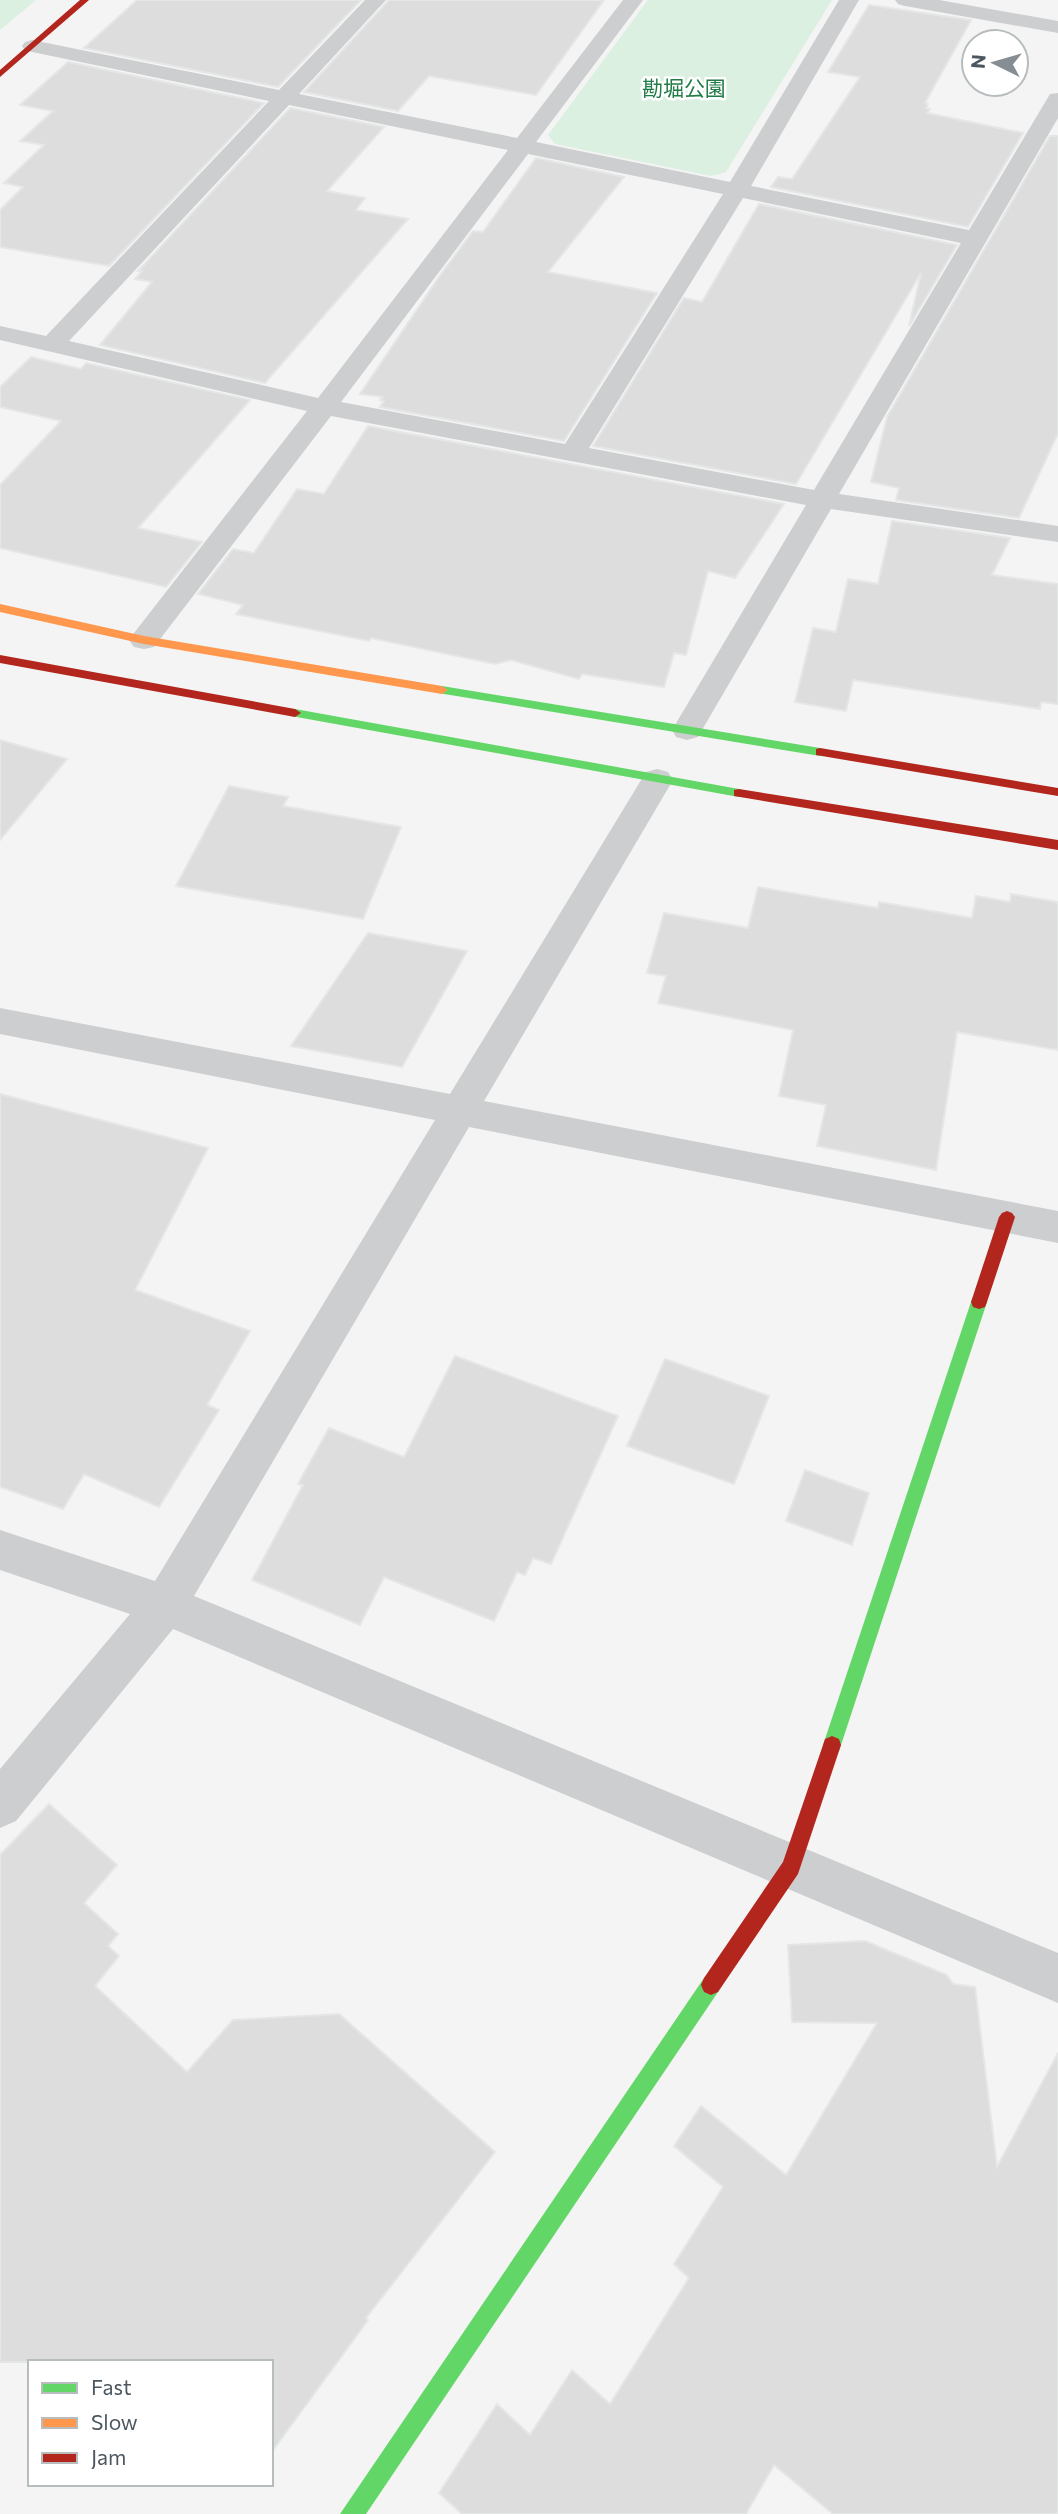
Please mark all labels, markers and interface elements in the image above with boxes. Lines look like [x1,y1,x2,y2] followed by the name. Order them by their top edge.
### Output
[960,28,1030,98] north arrow
[965,53,990,70] text: N
[642,75,726,100] park label: 勘堀公園
[28,2360,273,2486] legend
[91,2374,132,2399] text: Fast
[91,2409,138,2434] text: Slow
[91,2444,126,2469] text: Jam

